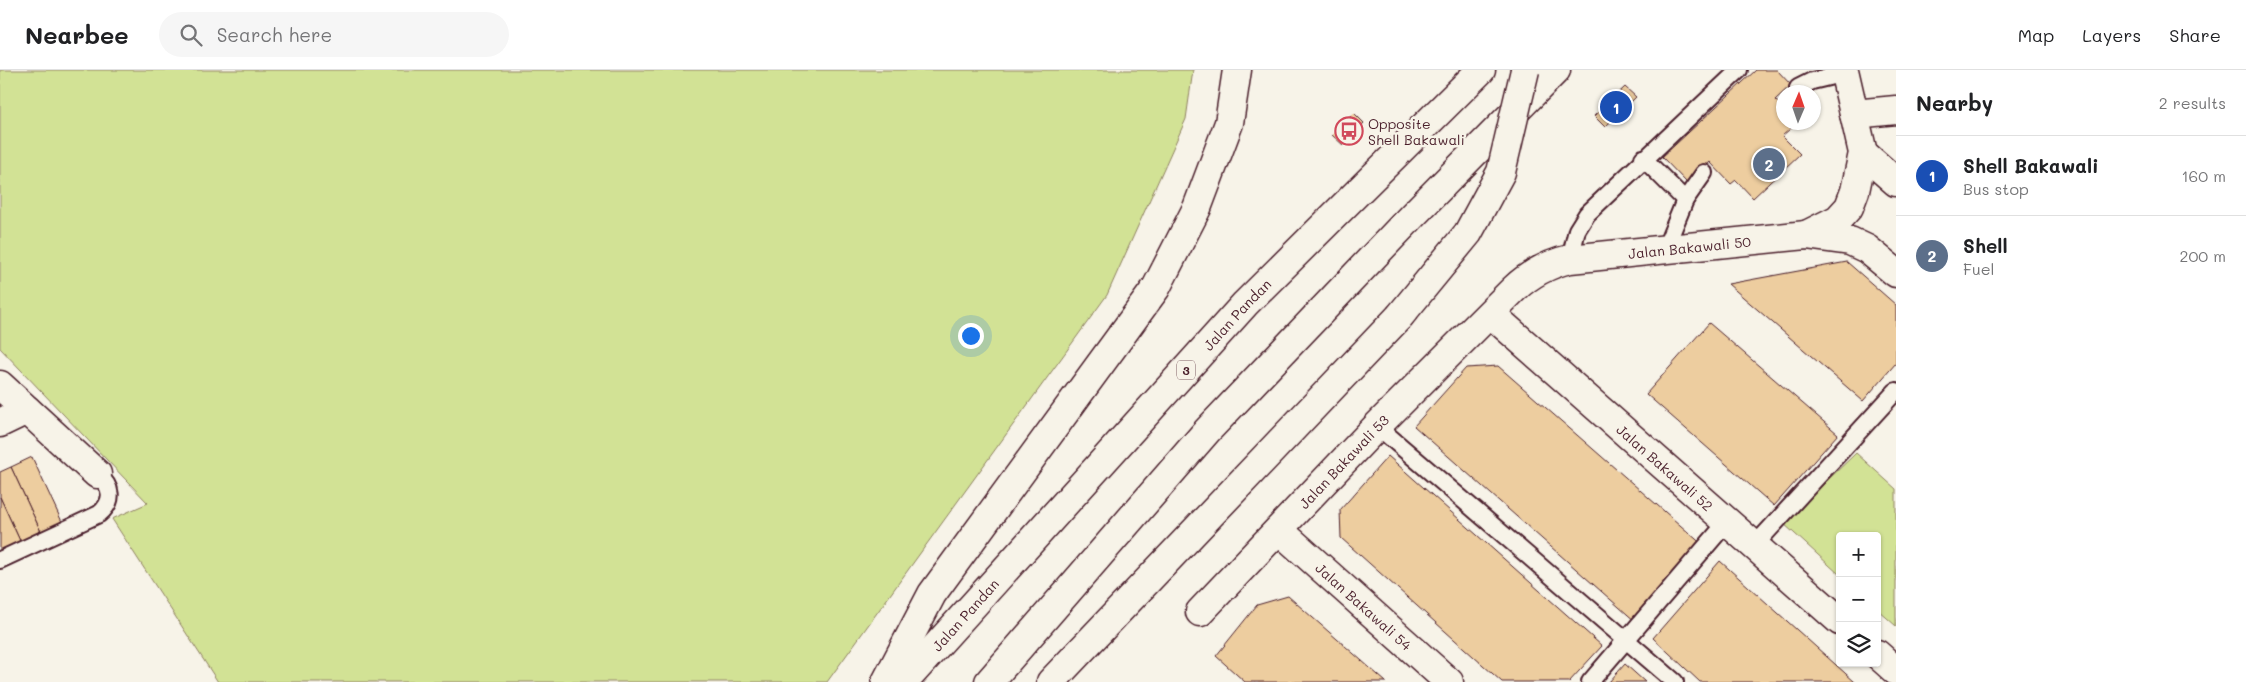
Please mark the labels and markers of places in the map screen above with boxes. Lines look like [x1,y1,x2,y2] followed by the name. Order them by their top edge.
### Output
[1600,88,1632,126] pin: 1
[1368,114,1465,149] place label: Opposite Shell Bakawali
[1334,116,1364,146] bus stop icon: Opposite Shell Bakawali
[1753,145,1785,183] pin: 2

